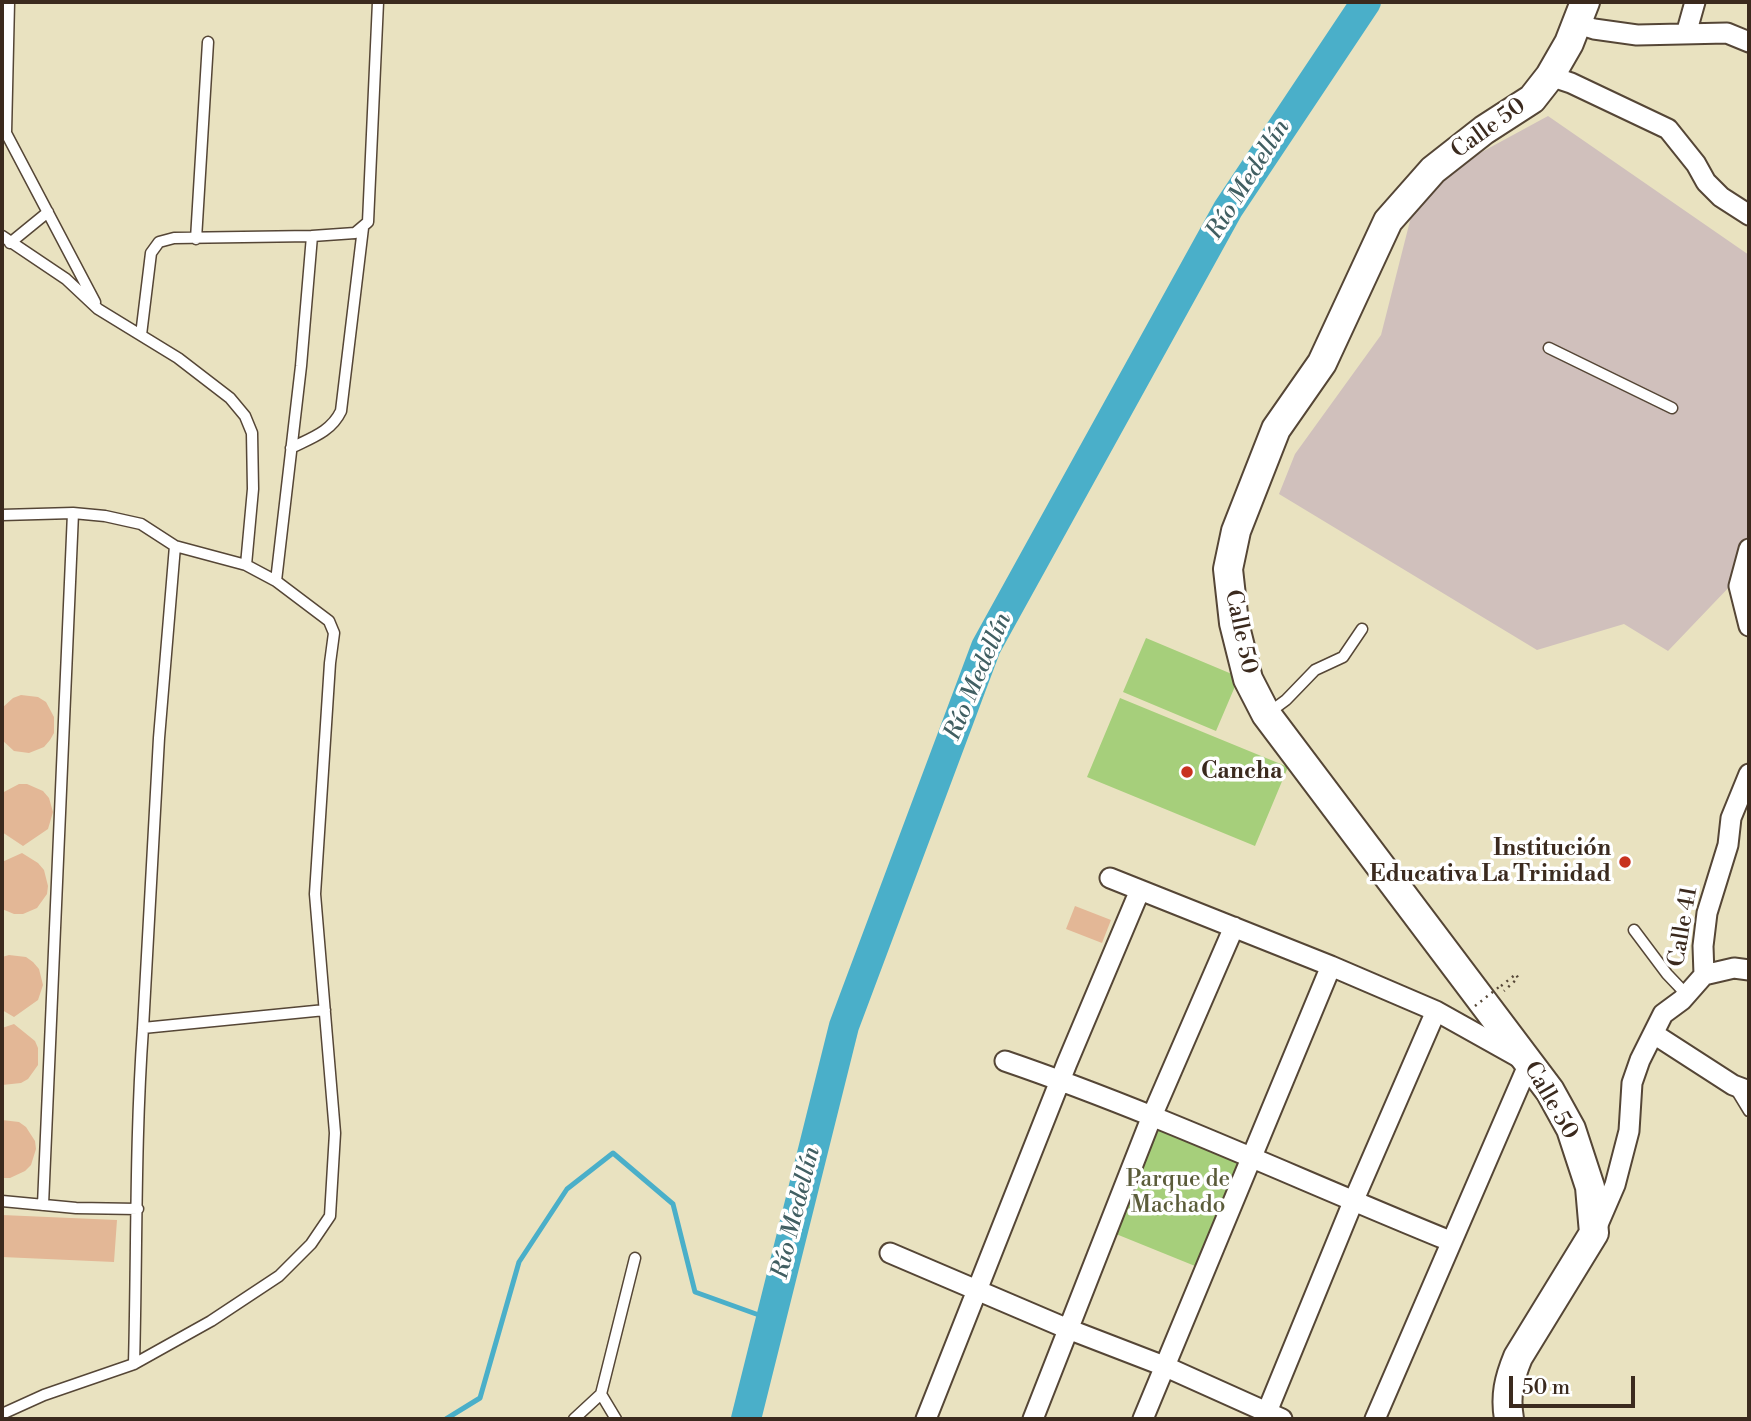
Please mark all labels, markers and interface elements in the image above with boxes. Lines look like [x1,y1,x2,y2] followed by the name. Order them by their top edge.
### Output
[1446,93,1532,165] street label: Calle 50
[1201,115,1297,245] water label: Río Medellín
[1218,587,1262,677] street label: Calle 50
[939,609,1019,745] water label: Río Medellín
[1201,758,1282,786] place label: Cancha
[1179,764,1195,780] marker: Cancha
[1369,835,1611,889] place label: Institución Educativa La Trinidad
[1617,854,1633,870] marker: Institución Educativa La Trinidad
[1663,885,1705,969] street label: Calle 41
[1517,1057,1583,1145] street label: Calle 50
[767,1144,827,1282] water label: Río Medellín
[1126,1166,1230,1220] park label: Parque de Machado
[1513,1362,1639,1406] scale bar
[1522,1375,1570,1401] text: 50 m

